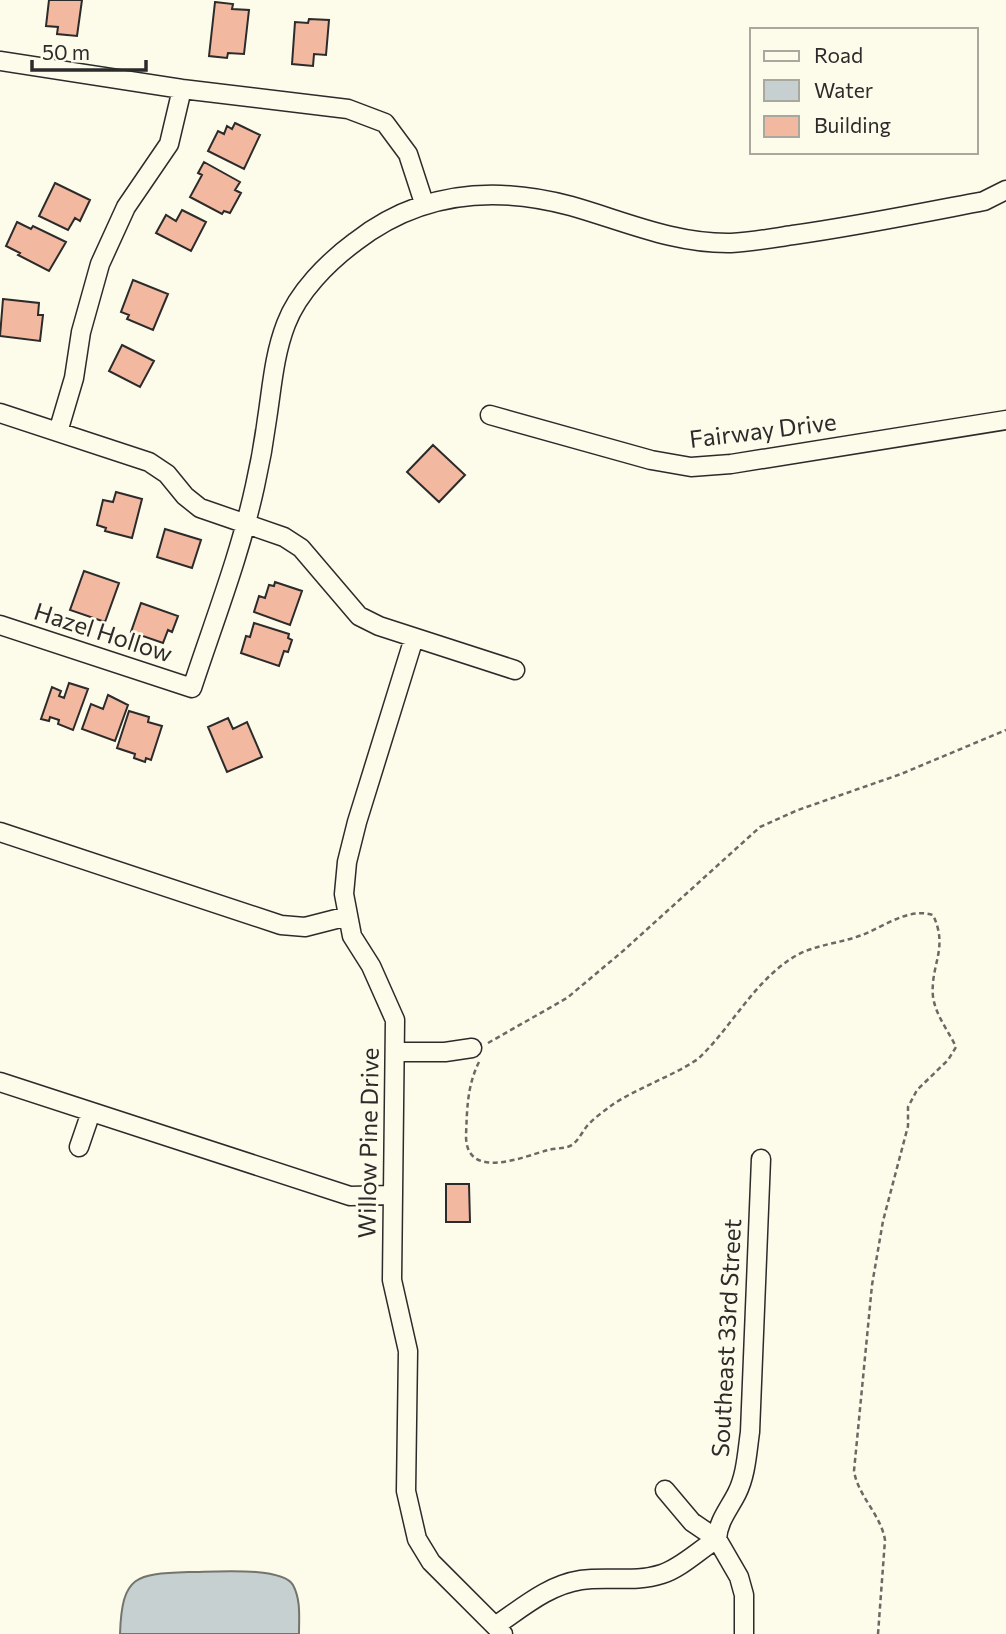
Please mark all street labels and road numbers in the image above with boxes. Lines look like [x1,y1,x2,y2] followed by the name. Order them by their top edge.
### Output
[688,406,838,453] street label: Fairway Drive
[31,596,176,668] street label: Hazel Hollow
[351,1047,384,1239] street label: Willow Pine Drive
[705,1218,746,1458] street label: Southeast 33rd Street

